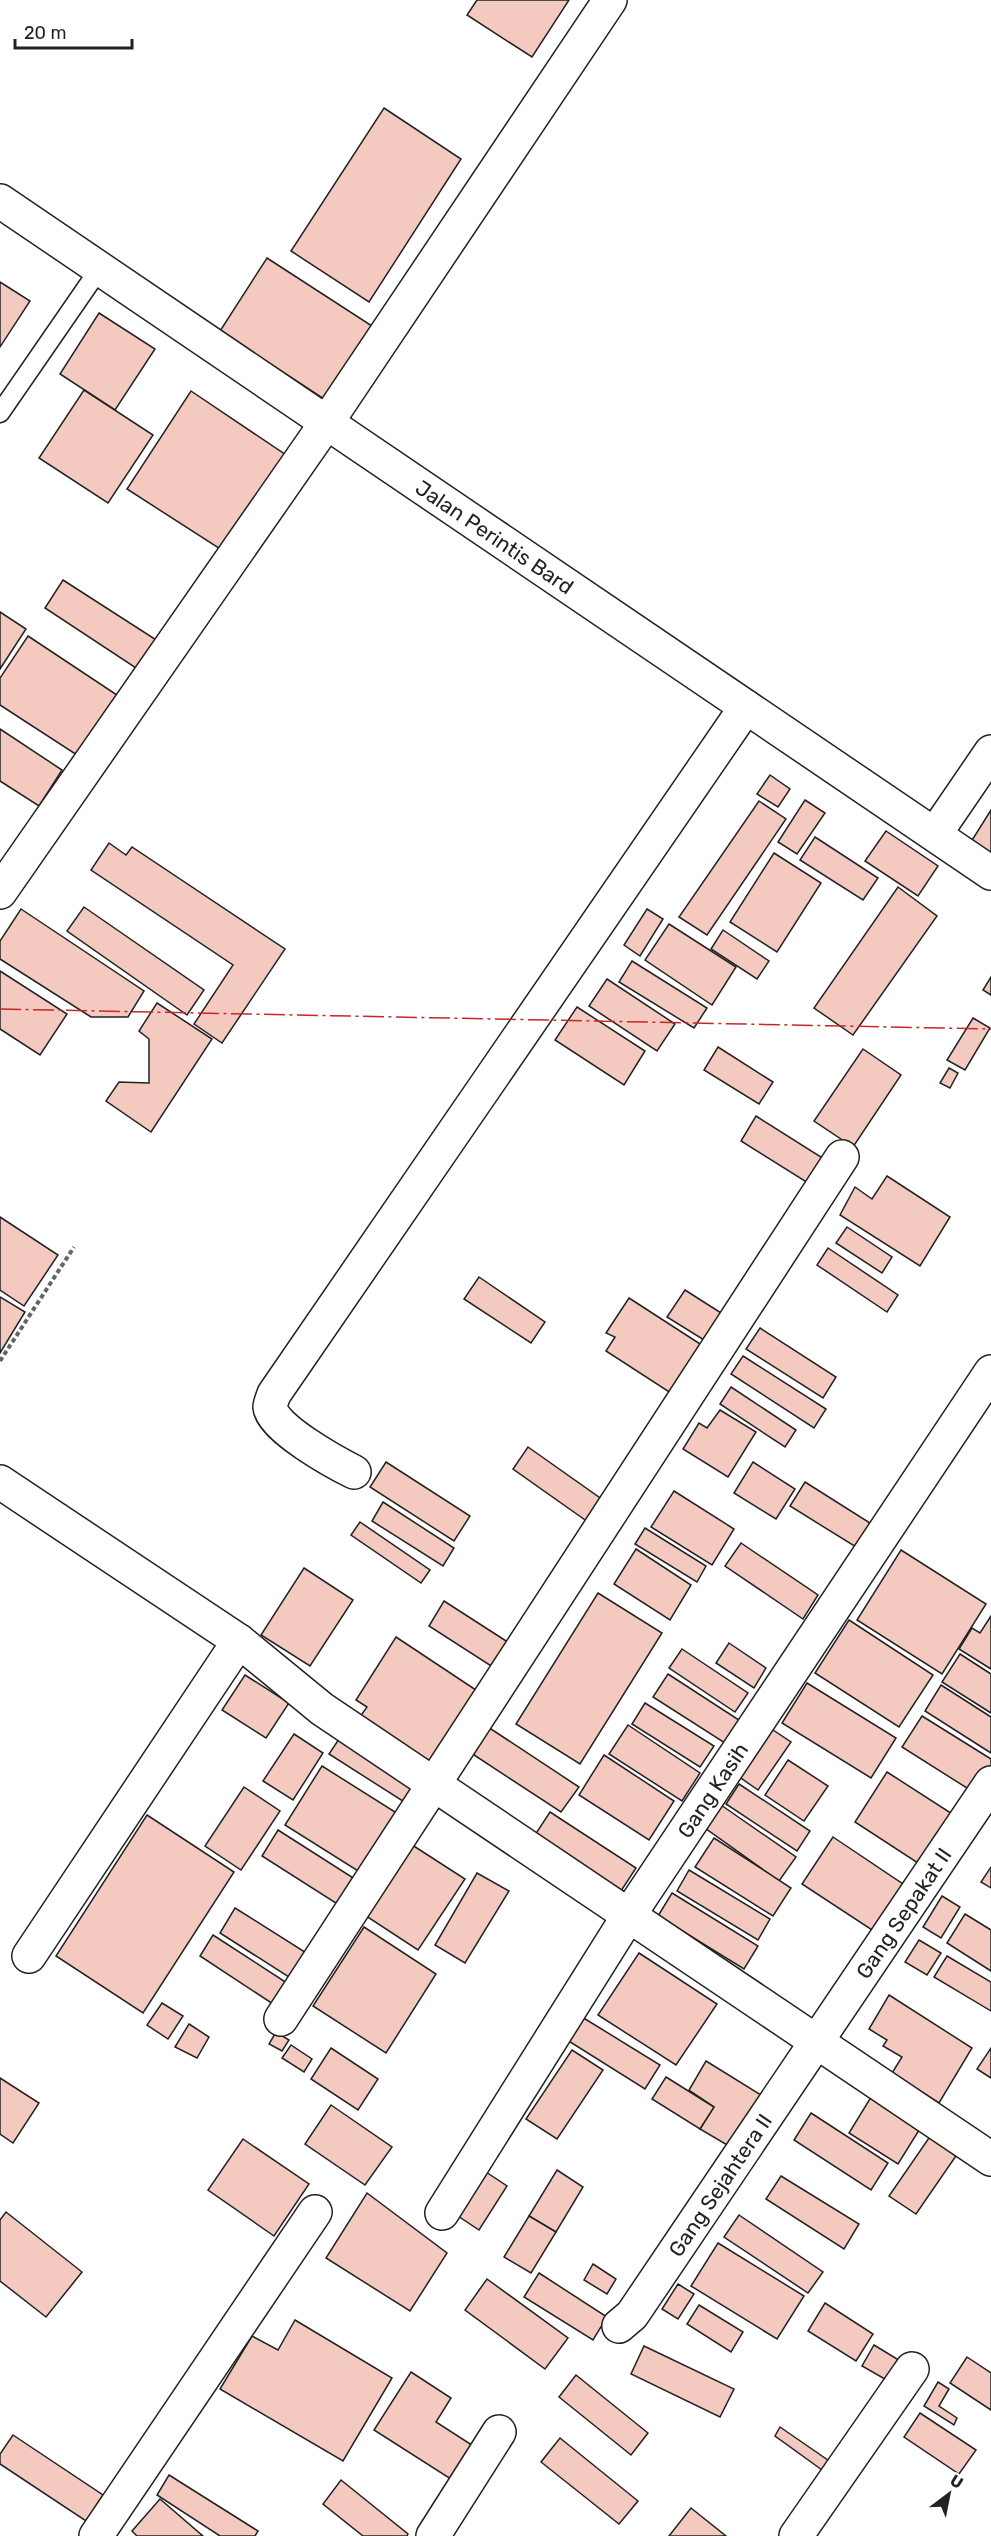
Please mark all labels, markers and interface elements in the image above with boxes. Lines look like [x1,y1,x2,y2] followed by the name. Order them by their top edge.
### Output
[15,12,132,50] scale bar
[24,22,66,44] text: 20 m
[411,474,579,599] street label: Jalan Perintis Bard
[672,1738,753,1842] street label: Gang Kasih
[850,1843,956,1983] street label: Gang Sepakat II
[663,2109,777,2261] street label: Gang Sejahtera II
[919,2464,979,2524] north arrow
[947,2471,967,2493] text: U

